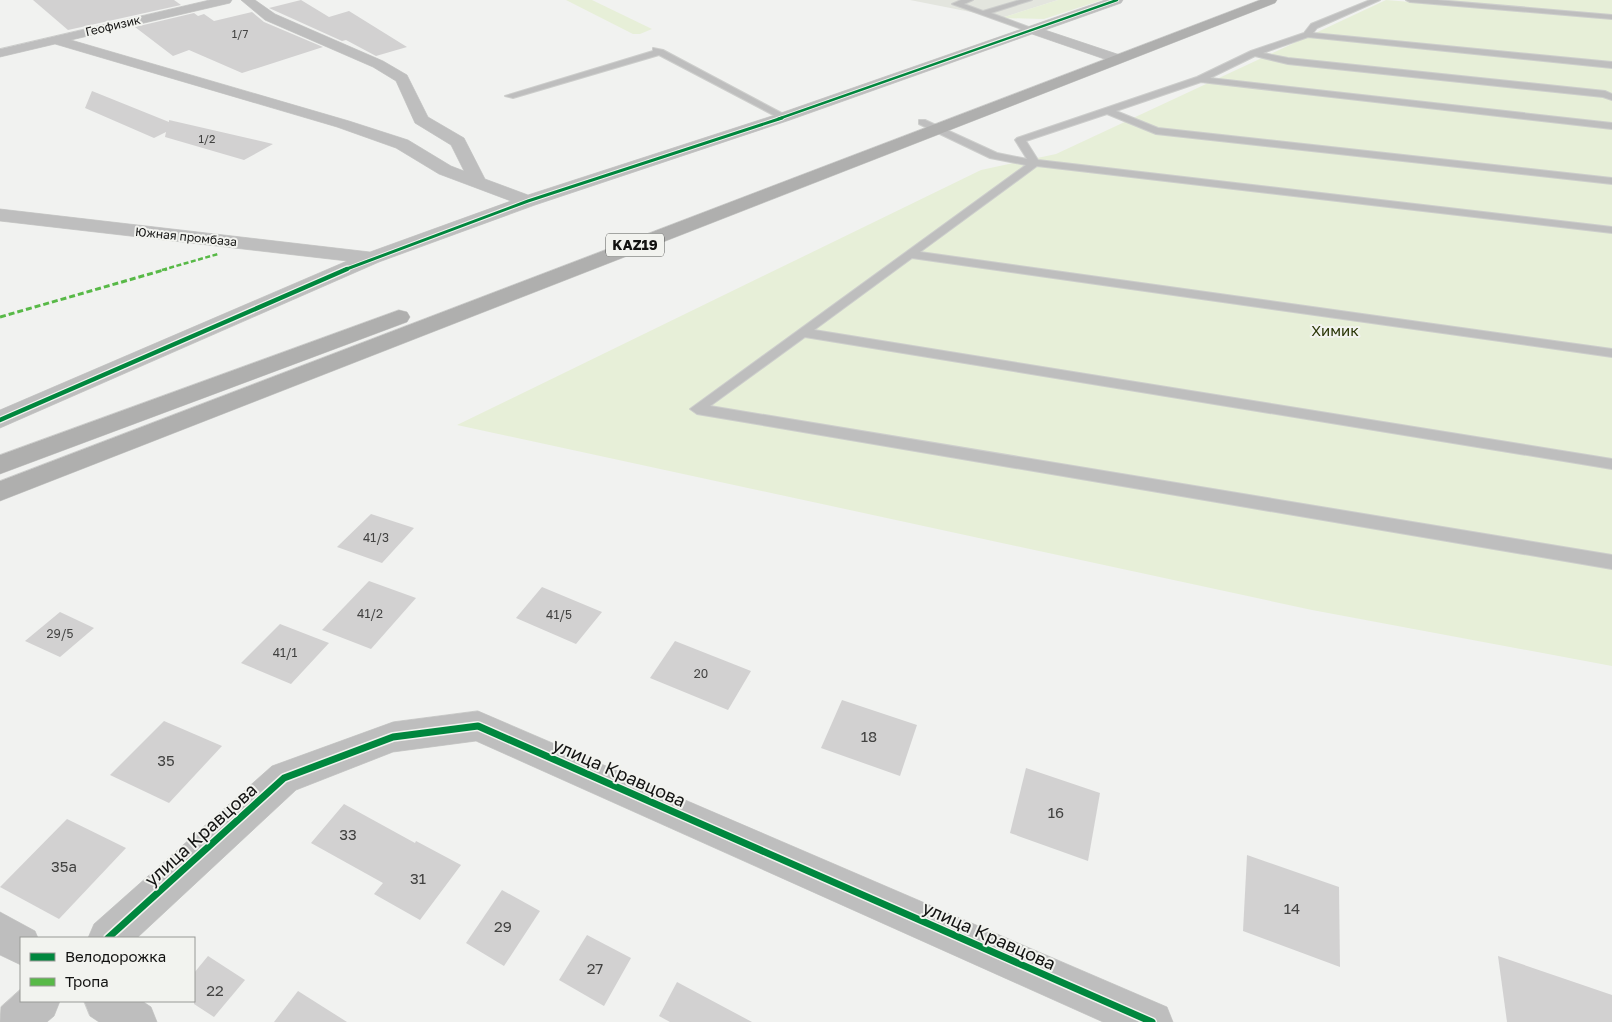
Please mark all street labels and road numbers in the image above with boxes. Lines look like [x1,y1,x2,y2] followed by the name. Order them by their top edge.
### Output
[84,12,142,39] street label: Геофизик
[134,224,238,249] street label: Южная промбаза
[606,234,664,256] road number: KAZ19
[549,733,689,811] street label: улица Кравцова
[140,778,261,890] street label: улица Кравцова
[919,896,1059,974] street label: улица Кравцова

